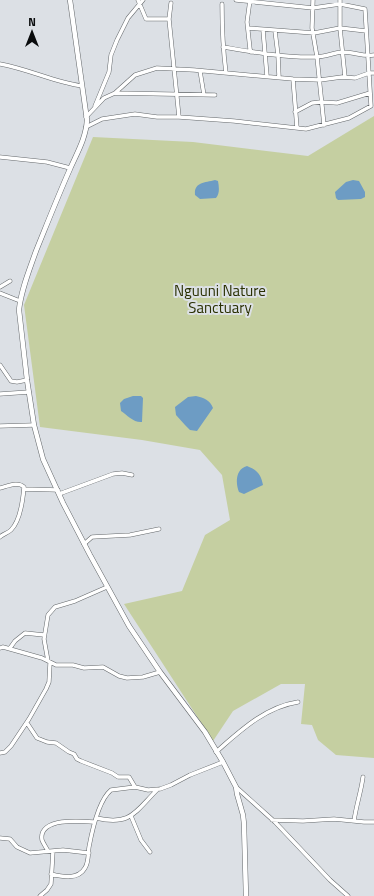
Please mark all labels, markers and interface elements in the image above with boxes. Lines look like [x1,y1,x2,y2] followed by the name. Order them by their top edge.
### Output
[12,12,52,52] north arrow
[28,14,36,30] text: N
[174,279,266,319] park label: Nguuni Nature Sanctuary

